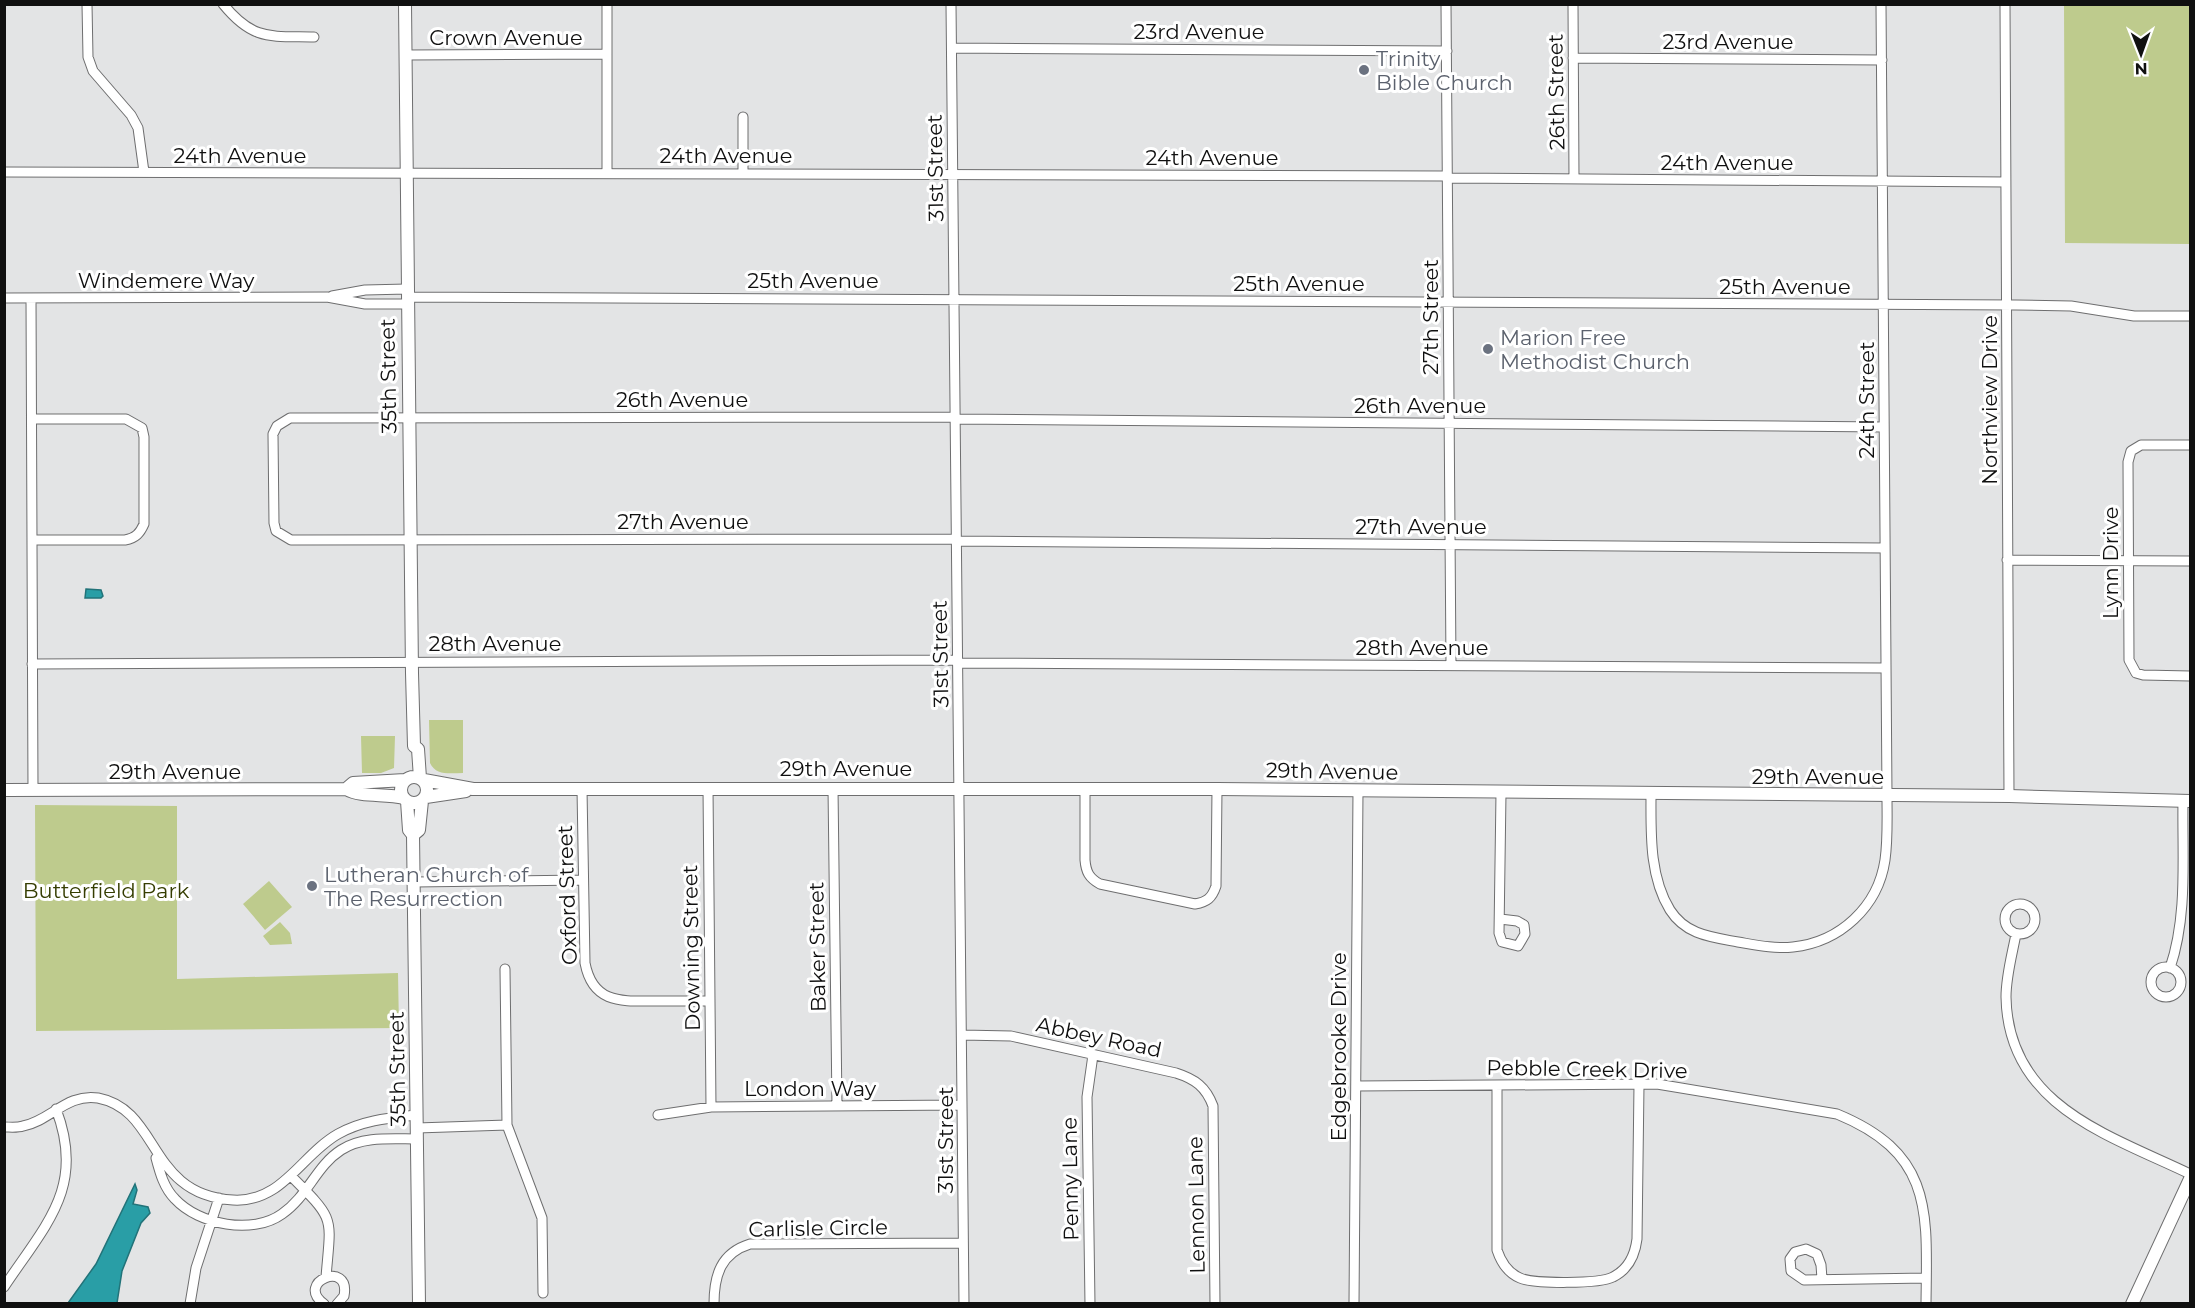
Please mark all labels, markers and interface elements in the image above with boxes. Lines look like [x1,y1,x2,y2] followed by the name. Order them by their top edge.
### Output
[1134,19,1264,44] street label: 23rd Avenue
[2111,24,2171,84] north arrow
[429,25,583,50] street label: Crown Avenue
[1663,29,1793,54] street label: 23rd Avenue
[1542,34,1570,150] street label: 26th Street
[1376,46,1513,95] place label: Trinity Bible Church
[2135,59,2148,78] text: N
[1357,63,1371,77] marker: Trinity Bible Church
[922,114,948,222] street label: 31st Street
[174,143,306,168] street label: 24th Avenue
[660,143,792,168] street label: 24th Avenue
[1146,145,1278,170] street label: 24th Avenue
[1661,150,1793,175] street label: 24th Avenue
[1418,259,1443,375] street label: 27th Street
[78,268,255,293] street label: Windemere Way
[747,268,879,293] street label: 25th Avenue
[1233,271,1365,296] street label: 25th Avenue
[1719,274,1851,299] street label: 25th Avenue
[1977,315,2002,485] street label: Northview Drive
[374,318,402,434] street label: 35th Street
[1500,325,1690,374] place label: Marion Free Methodist Church
[1854,341,1879,459] street label: 24th Street
[1481,342,1495,356] marker: Marion Free Methodist Church
[616,387,748,412] street label: 26th Avenue
[1354,393,1486,418] street label: 26th Avenue
[2098,507,2123,619] street label: Lynn Drive
[617,509,749,534] street label: 27th Avenue
[1355,514,1487,539] street label: 27th Avenue
[927,600,953,708] street label: 31st Street
[429,631,561,656] street label: 28th Avenue
[1356,635,1488,660] street label: 28th Avenue
[780,756,912,781] street label: 29th Avenue
[1266,757,1398,785] street label: 29th Avenue
[109,759,241,784] street label: 29th Avenue
[1752,764,1884,789] street label: 29th Avenue
[552,825,582,965] street label: Oxford Street
[324,862,529,911] place label: Lutheran Church of The Resurrection
[677,865,705,1031] street label: Downing Street
[23,878,190,903] park label: Butterfield Park
[305,879,319,893] marker: Lutheran Church of The Resurrection
[803,882,831,1012] street label: Baker Street
[1326,952,1351,1142] street label: Edgebrooke Drive
[383,1011,411,1127] street label: 35th Street
[1034,1011,1164,1063] street label: Abbey Road
[1486,1055,1688,1083] street label: Pebble Creek Drive
[744,1076,877,1101] street label: London Way
[933,1086,958,1194] street label: 31st Street
[1056,1117,1084,1241] street label: Penny Lane
[1182,1136,1210,1274] street label: Lennon Lane
[748,1214,888,1242] street label: Carlisle Circle

